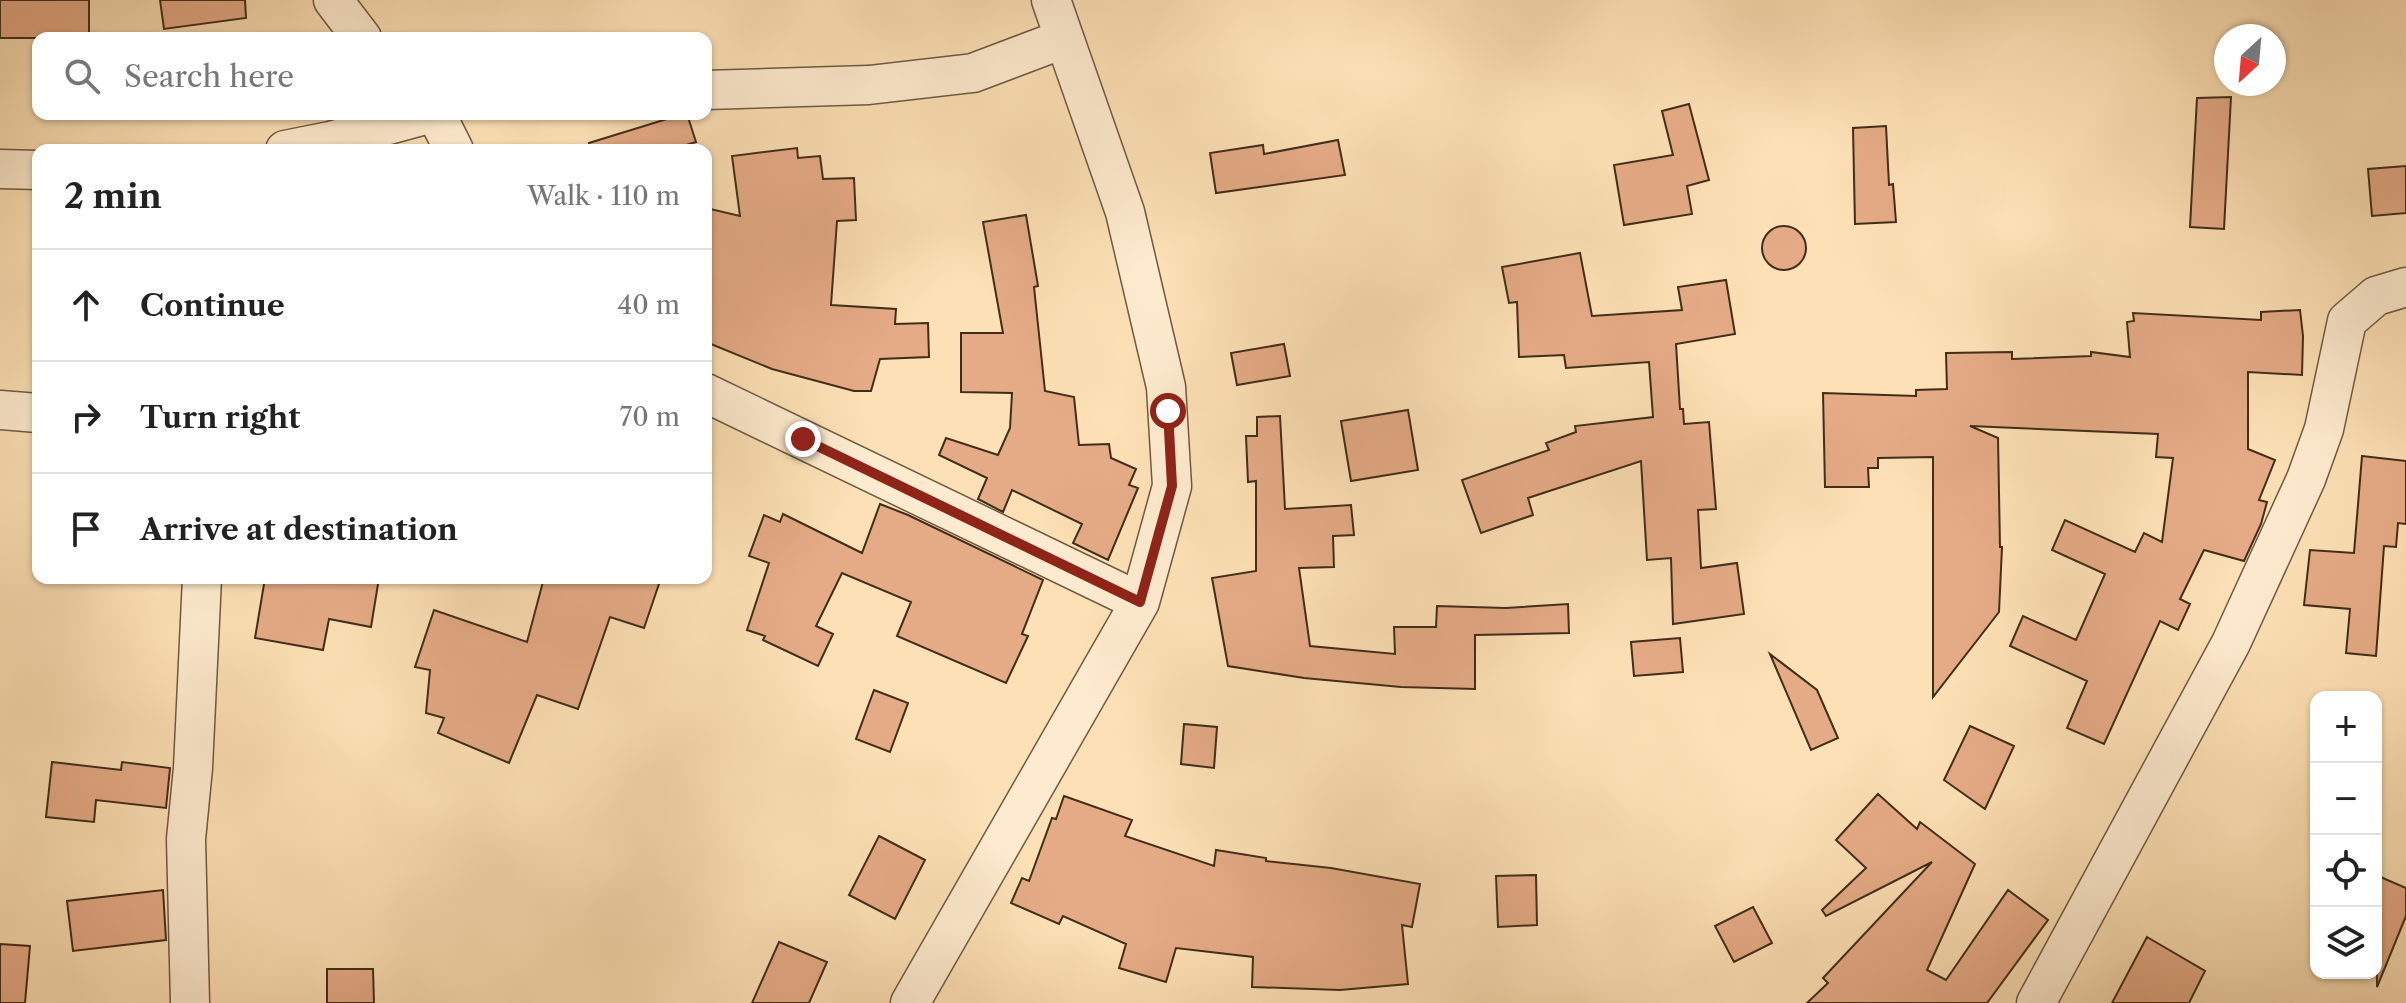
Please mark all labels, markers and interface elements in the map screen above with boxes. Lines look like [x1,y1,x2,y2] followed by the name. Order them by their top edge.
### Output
[2214,24,2286,96] north arrow
[32,32,712,120] search box
[60,54,104,98] icon: search
[124,58,294,95] text: Search here
[64,175,162,217] text: 2 min
[527,180,680,212] text: Walk · 110 m
[64,283,108,327] icon: ahead
[140,287,285,324] text: Continue
[617,289,680,321] text: 40 m
[1150,393,1186,429] route start
[64,395,108,439] icon: right
[140,399,300,436] text: Turn right
[620,401,680,433] text: 70 m
[785,421,821,457] route end
[64,507,108,551] icon: arrive
[140,511,458,548] text: Arrive at destination
[2310,691,2382,979] map controls
[2310,691,2382,763] button: +
[2310,763,2382,835] button: −
[2310,835,2382,907] button: locate
[2310,907,2382,979] button: layers

